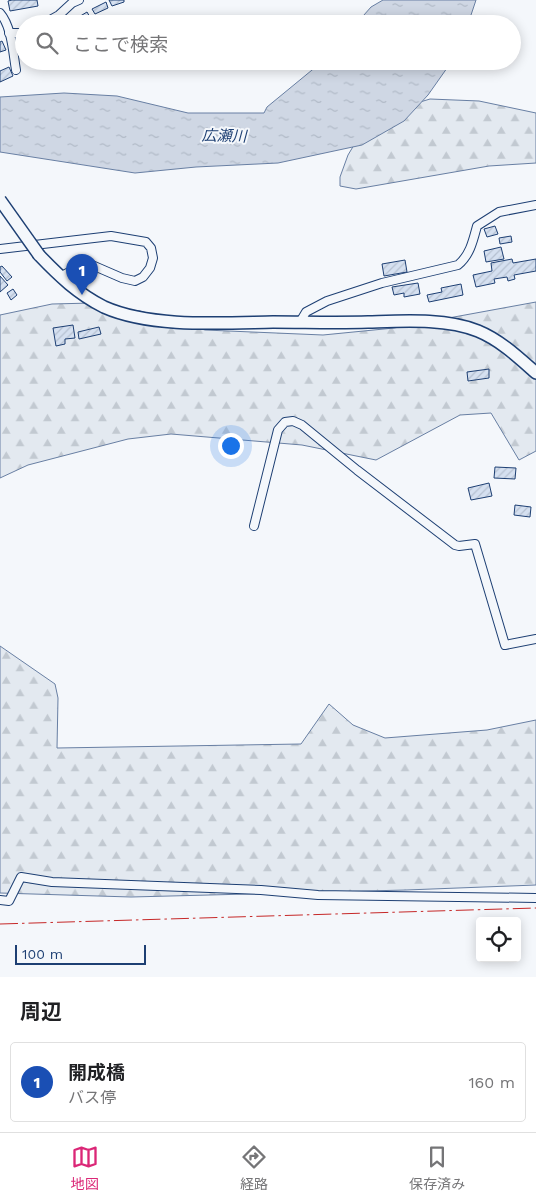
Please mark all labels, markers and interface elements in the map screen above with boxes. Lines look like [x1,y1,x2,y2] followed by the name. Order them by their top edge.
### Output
[15,15,521,70] search box
[33,29,61,57] icon: search
[73,33,168,56] text: ここで検索
[201,127,249,145] water label: 広瀬川
[66,254,98,295] pin: 1
[218,433,244,459] your location
[476,917,521,962] map controls
[476,917,521,962] button: locate
[15,942,146,965] scale bar
[22,946,63,962] text: 100 m
[20,999,62,1024] text: 周辺
[68,1061,125,1084] text: 開成橋
[34,1073,40,1092] text: 1
[468,1073,515,1092] text: 160 m
[68,1088,116,1107] text: バス停
[71,1143,99,1193] tab: 地図
[240,1143,268,1193] tab: 経路
[409,1143,465,1193] tab: 保存済み

